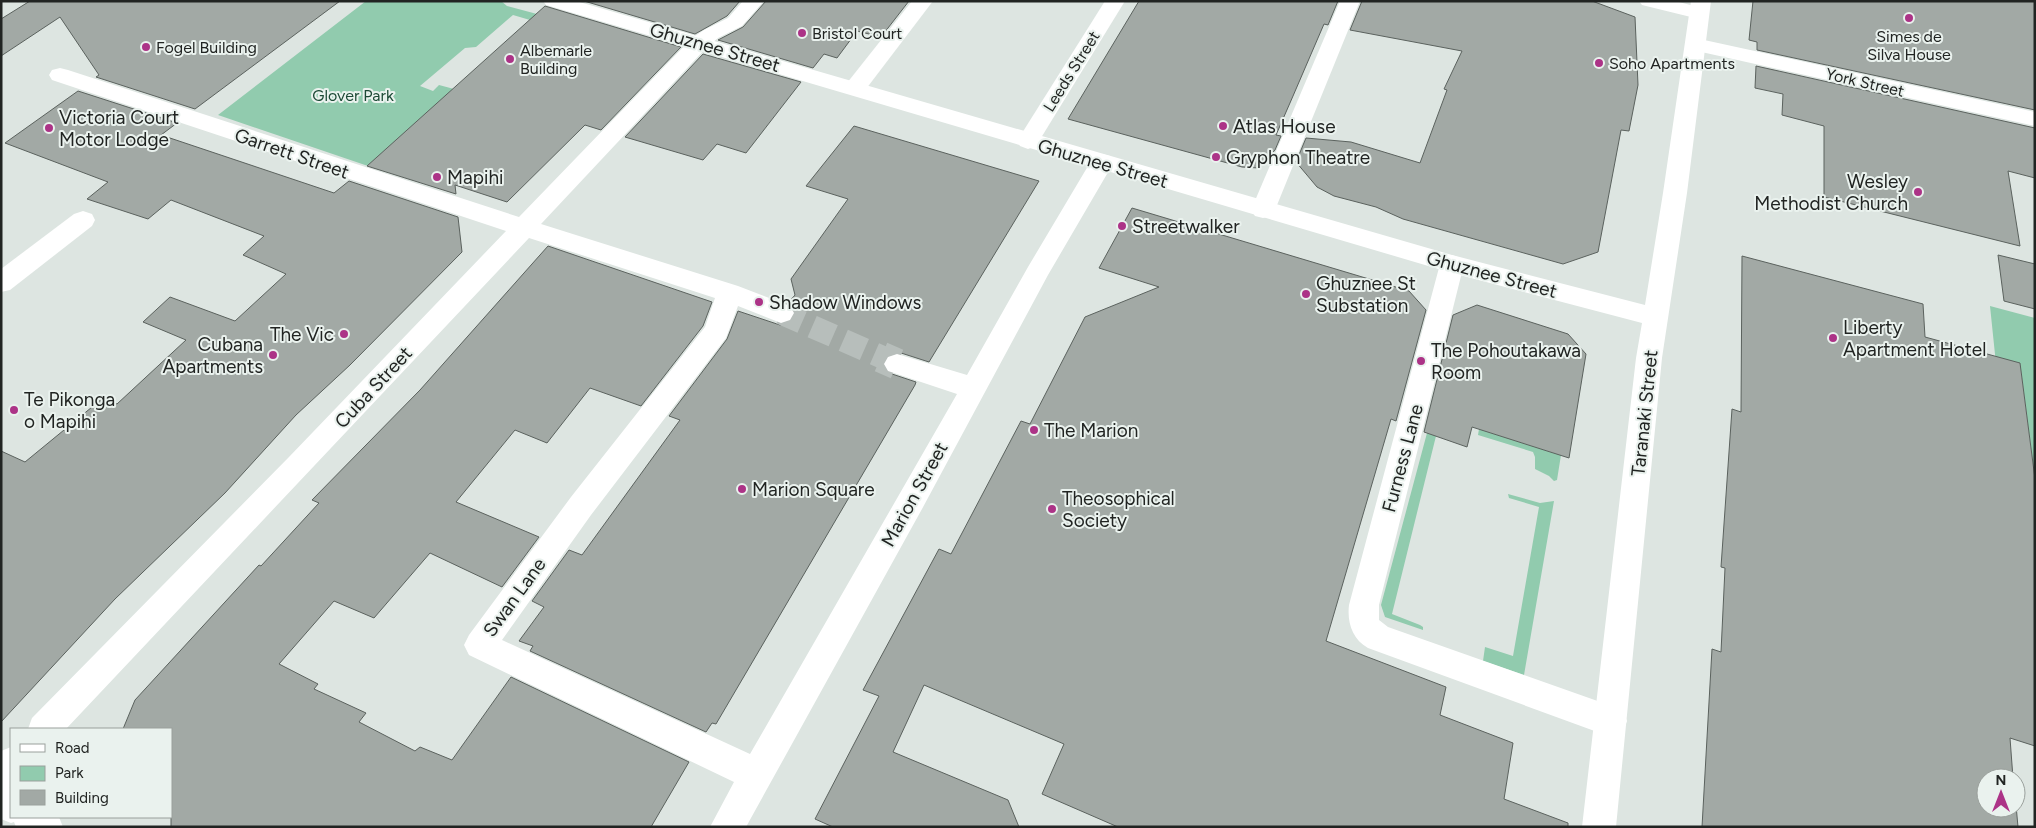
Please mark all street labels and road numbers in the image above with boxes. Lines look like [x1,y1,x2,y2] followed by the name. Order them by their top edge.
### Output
[647,18,783,77] street label: Ghuznee Street
[1039,27,1104,115] street label: Leeds Street
[1824,64,1906,101] street label: York Street
[232,123,352,184] street label: Garrett Street
[1035,134,1171,193] street label: Ghuznee Street
[1424,246,1560,303] street label: Ghuznee Street
[330,342,417,433] street label: Cuba Street
[1626,349,1663,477] street label: Taranaki Street
[1377,402,1428,515] street label: Furness Lane
[876,438,953,551] street label: Marion Street
[478,553,551,641] street label: Swan Lane

